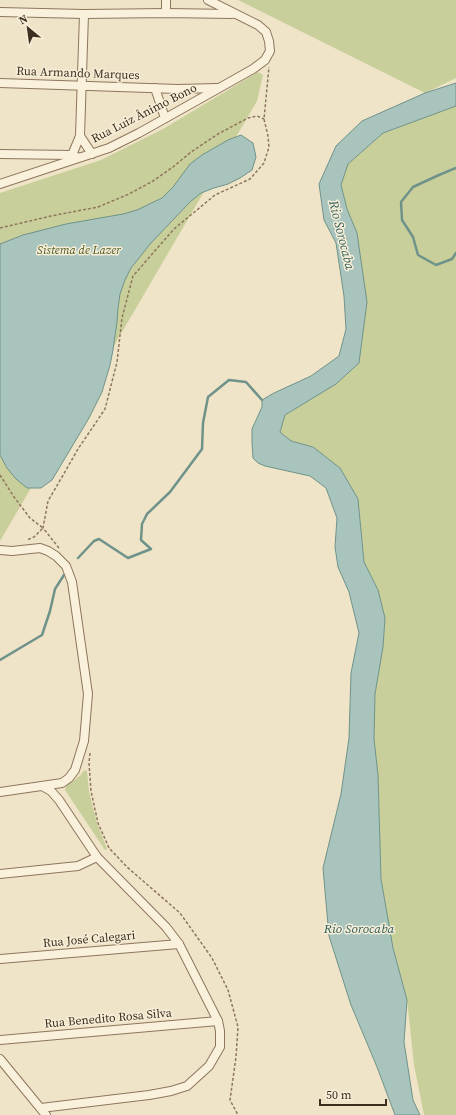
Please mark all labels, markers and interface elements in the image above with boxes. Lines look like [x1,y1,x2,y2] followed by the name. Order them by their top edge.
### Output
[8,8,48,48] north arrow
[16,11,31,28] text: N
[16,63,140,83] street label: Rua Armando Marques
[89,79,200,147] street label: Rua Luiz Ânimo Bono
[325,198,359,272] water label: Rio Sorocaba
[37,242,122,258] park label: Sistema de Lazer
[323,920,395,937] water label: Rio Sorocaba
[42,927,136,951] street label: Rua José Calegari
[44,1004,173,1032] street label: Rua Benedito Rosa Silva
[320,1081,386,1107] scale bar
[326,1087,352,1103] text: 50 m

